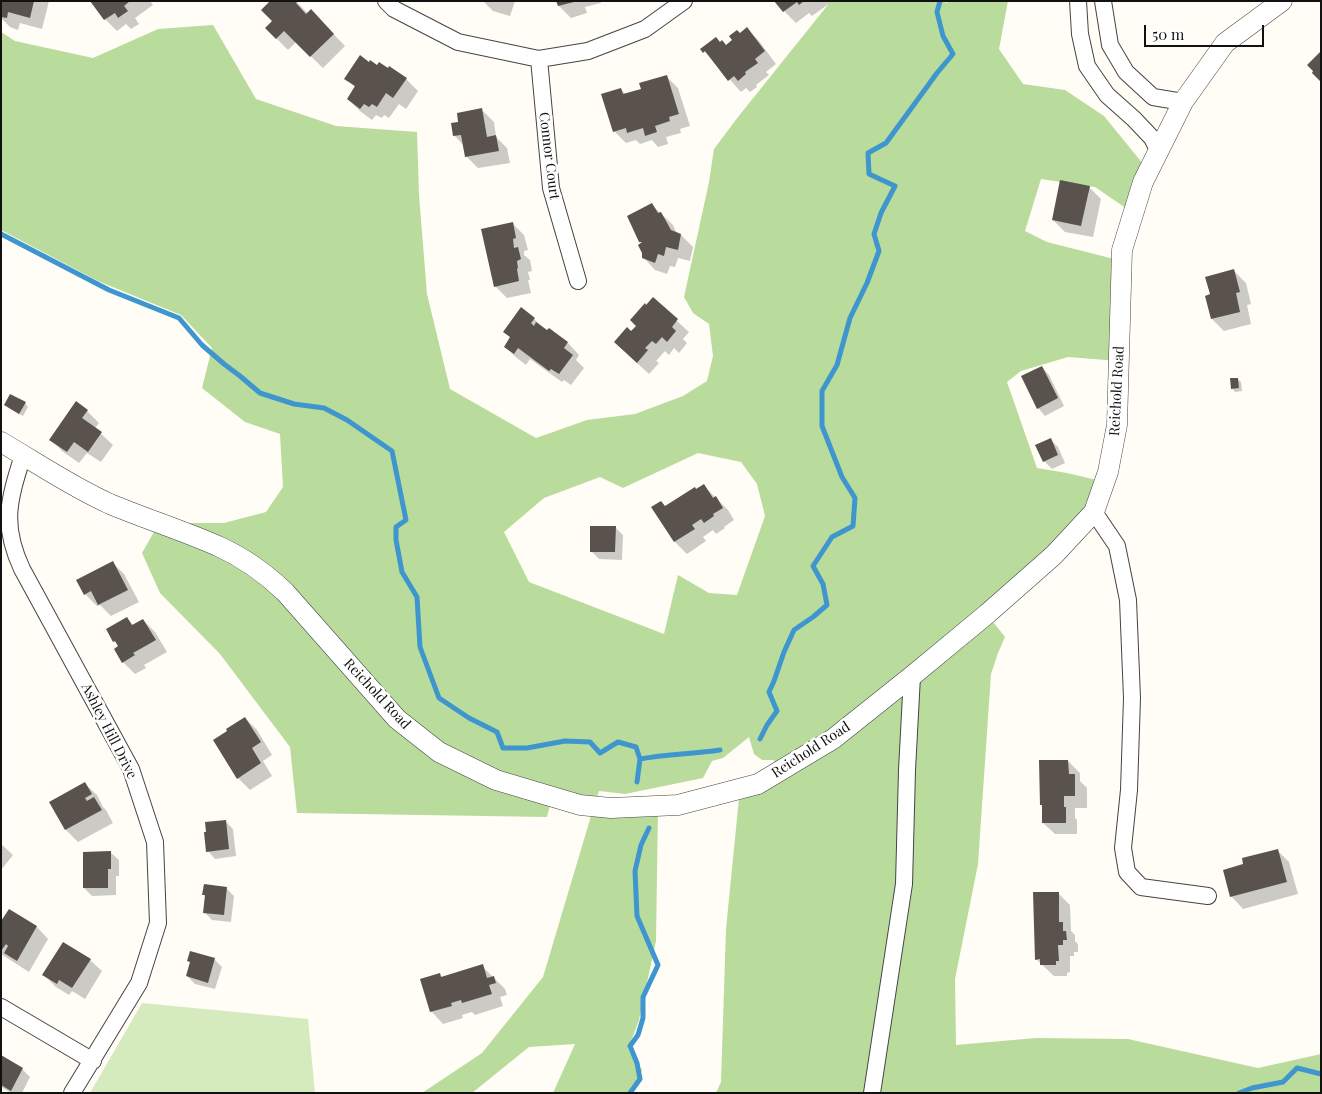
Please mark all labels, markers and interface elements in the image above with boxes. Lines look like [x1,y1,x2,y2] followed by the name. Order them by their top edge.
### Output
[1147,15,1267,47] scale bar
[1152,24,1184,44] text: 50 m
[535,111,563,201] street label: Connor Court
[1106,346,1128,436] street label: Reichold Road
[340,655,414,733] street label: Reichold Road
[78,680,140,782] street label: Ashley Hill Drive
[769,718,853,782] street label: Reichold Road

